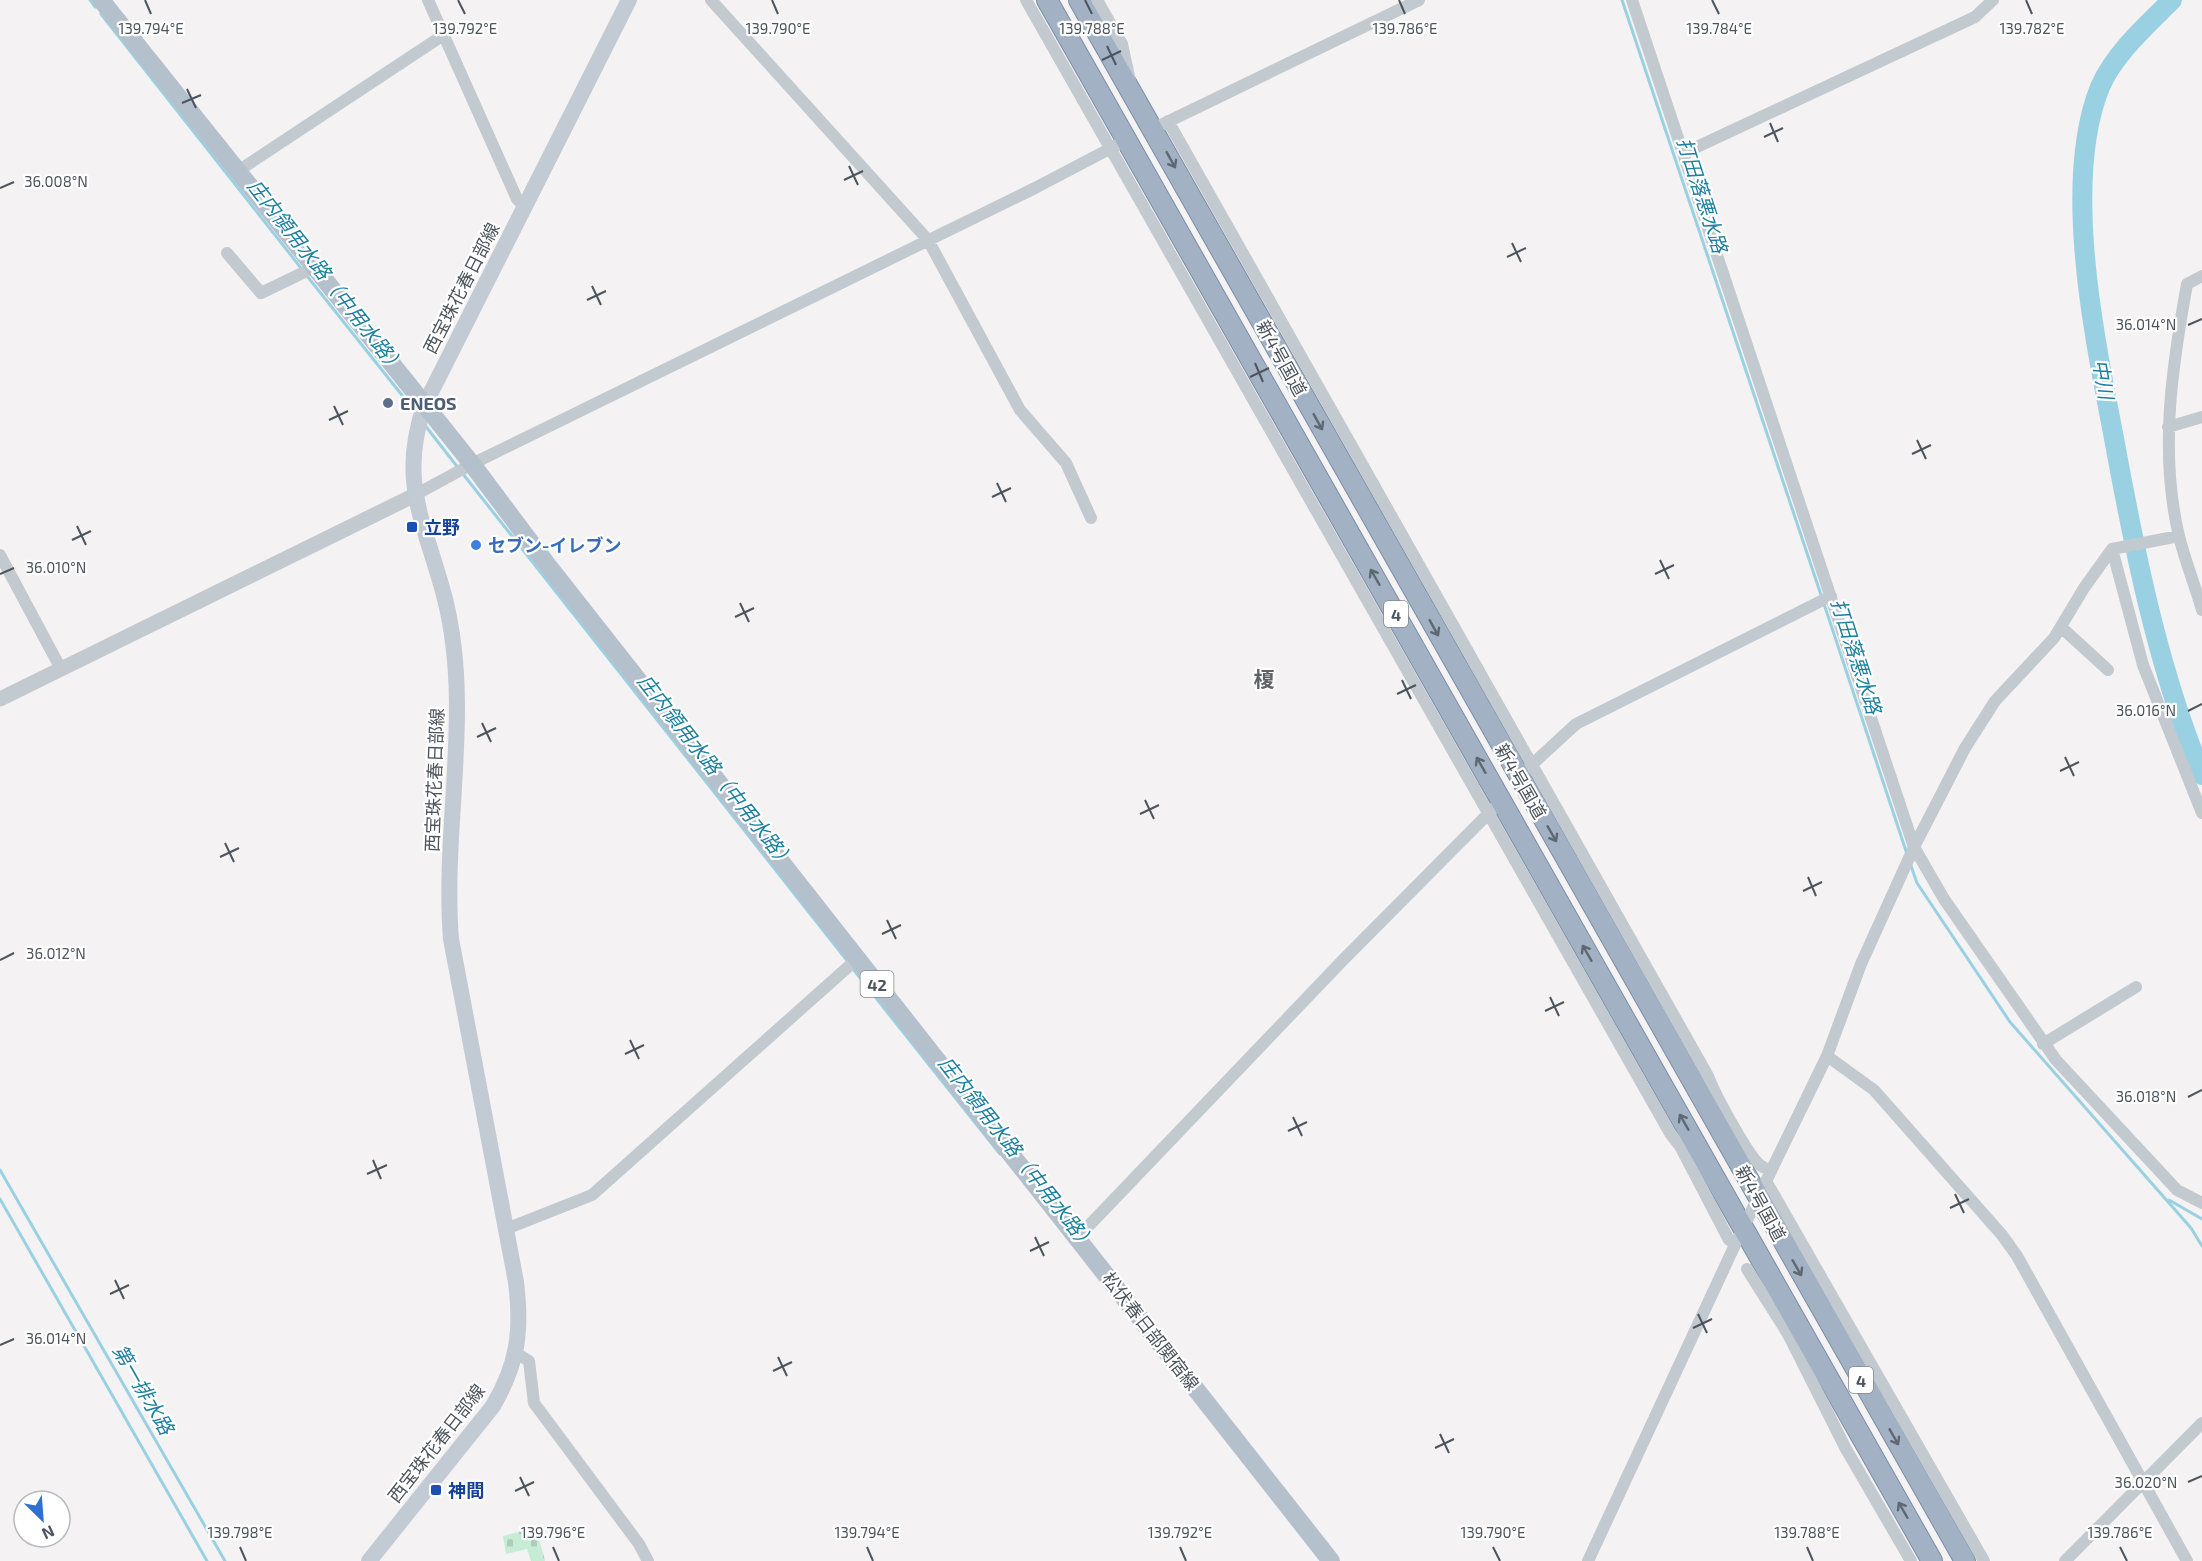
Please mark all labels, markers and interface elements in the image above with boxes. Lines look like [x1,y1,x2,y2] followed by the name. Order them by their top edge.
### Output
[118,19,184,37] text: 139.794°E
[433,19,497,37] text: 139.792°E
[746,19,810,37] text: 139.790°E
[1059,19,1125,37] text: 139.788°E
[1373,19,1438,37] text: 139.786°E
[1686,19,1752,37] text: 139.784°E
[2000,19,2064,37] text: 139.782°E
[1673,134,1734,258] water label: 打田落悪水路
[1165,151,1177,168] one-way arrow
[24,172,88,190] text: 36.008°N
[244,174,410,378] water label: 庄内領用水路（中用水路）
[419,219,503,357] street label: 西宝珠花春日部線
[2116,315,2176,333] text: 36.014°N
[1252,316,1312,400] street label: 新4号国道
[2089,357,2120,403] water label: 中川
[400,392,457,414] place label: ENEOS
[381,396,395,410] marker: ENEOS
[1313,412,1324,430] one-way arrow
[424,516,460,538] place label: 立野
[405,520,419,534] marker: 立野
[488,534,621,556] place label: セブン-イレブン
[469,538,483,552] marker: セブン-イレブン
[26,558,86,576] text: 36.010°N
[1368,569,1380,586] one-way arrow
[1827,595,1888,719] water label: 打田落悪水路
[1384,601,1408,627] road number: 4
[1428,619,1440,636] one-way arrow
[1254,666,1275,691] district label: 榎
[634,669,800,873] water label: 庄内領用水路（中用水路）
[2116,701,2176,719] text: 36.016°N
[420,708,448,852] street label: 西宝珠花春日部線
[1491,740,1551,822] street label: 新4号国道
[1475,756,1486,774] one-way arrow
[1546,825,1558,842] one-way arrow
[26,944,86,962] text: 36.012°N
[1581,945,1593,962] one-way arrow
[860,971,894,997] road number: 42
[935,1051,1101,1255] water label: 庄内領用水路（中用水路）
[2116,1087,2176,1105] text: 36.018°N
[1677,1114,1689,1131] one-way arrow
[1731,1161,1791,1245] street label: 新4号国道
[1792,1259,1804,1276] one-way arrow
[1098,1267,1204,1395] street label: 松伏春日部関宿線
[26,1329,86,1347] text: 36.014°N
[109,1340,180,1440] water label: 第一排水路
[1849,1367,1873,1393] road number: 4
[383,1379,489,1507] street label: 西宝珠花春日部線
[1888,1428,1900,1445] one-way arrow
[2115,1473,2177,1491] text: 36.020°N
[448,1479,484,1501] place label: 神間
[429,1483,443,1497] marker: 神間
[12,1489,72,1549] north arrow
[1897,1502,1909,1519] one-way arrow
[39,1522,58,1544] text: N
[208,1523,273,1541] text: 139.798°E
[521,1523,585,1541] text: 139.796°E
[834,1523,900,1541] text: 139.794°E
[1148,1523,1212,1541] text: 139.792°E
[1461,1523,1525,1541] text: 139.790°E
[1774,1523,1840,1541] text: 139.788°E
[2088,1523,2153,1541] text: 139.786°E

